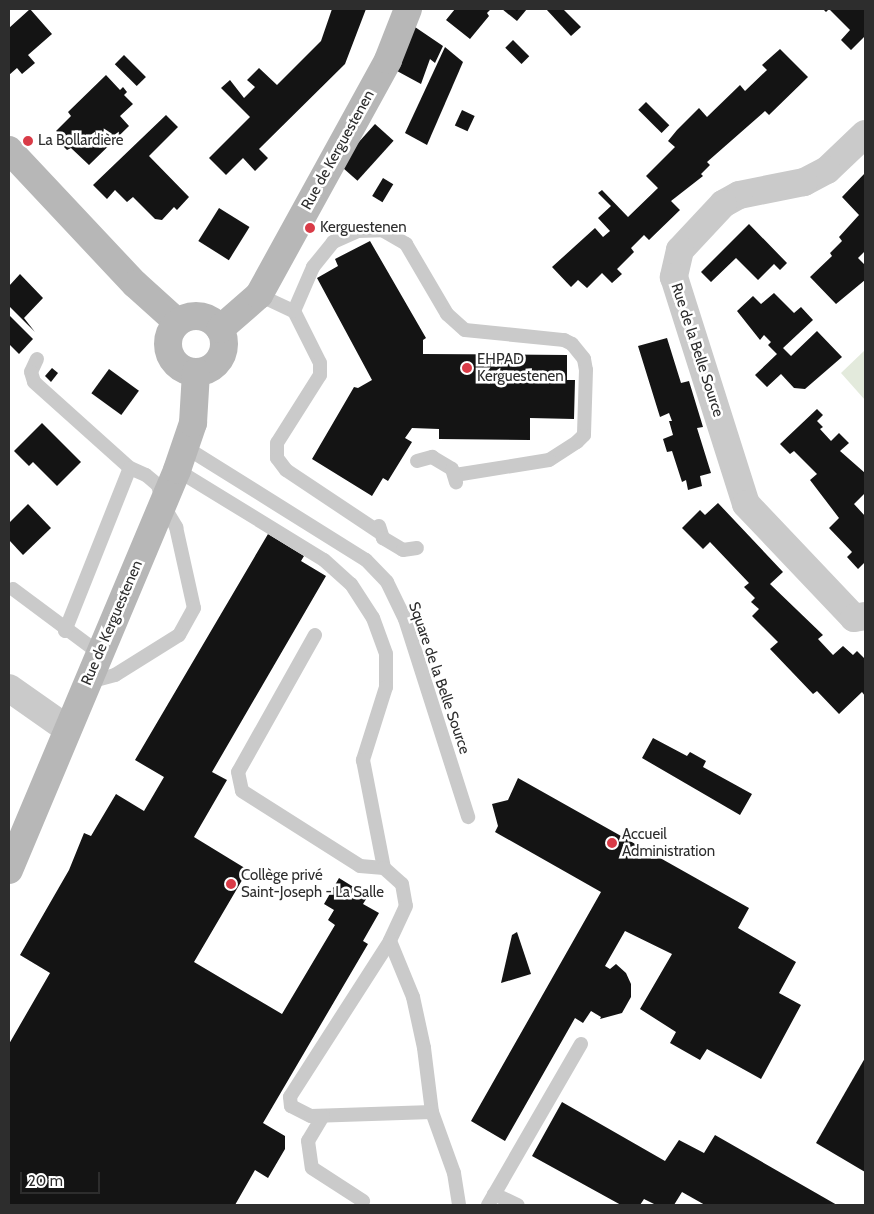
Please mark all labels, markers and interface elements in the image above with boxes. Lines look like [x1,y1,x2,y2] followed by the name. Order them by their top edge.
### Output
[298,87,378,213] street label: Rue de Kerguestenen
[38,132,124,150] place label: La Bollardière
[22,135,34,147] marker: La Bollardière
[320,219,407,237] place label: Kerguestenen
[304,222,316,234] marker: Kerguestenen
[667,281,727,419] street label: Rue de la Belle Source
[477,350,564,385] place label: EHPAD Kerguestenen
[461,362,473,374] marker: EHPAD Kerguestenen
[78,558,146,688] street label: Rue de Kerguestenen
[404,600,474,756] street label: Square de la Belle Source
[622,825,715,860] place label: Accueil Administration
[606,837,618,849] marker: Accueil Administration
[241,866,384,901] place label: Collège privé Saint-Joseph - La Salle
[225,878,237,890] marker: Collège privé Saint-Joseph - La Salle
[22,1162,102,1194] scale bar
[28,1172,63,1190] text: 20 m

